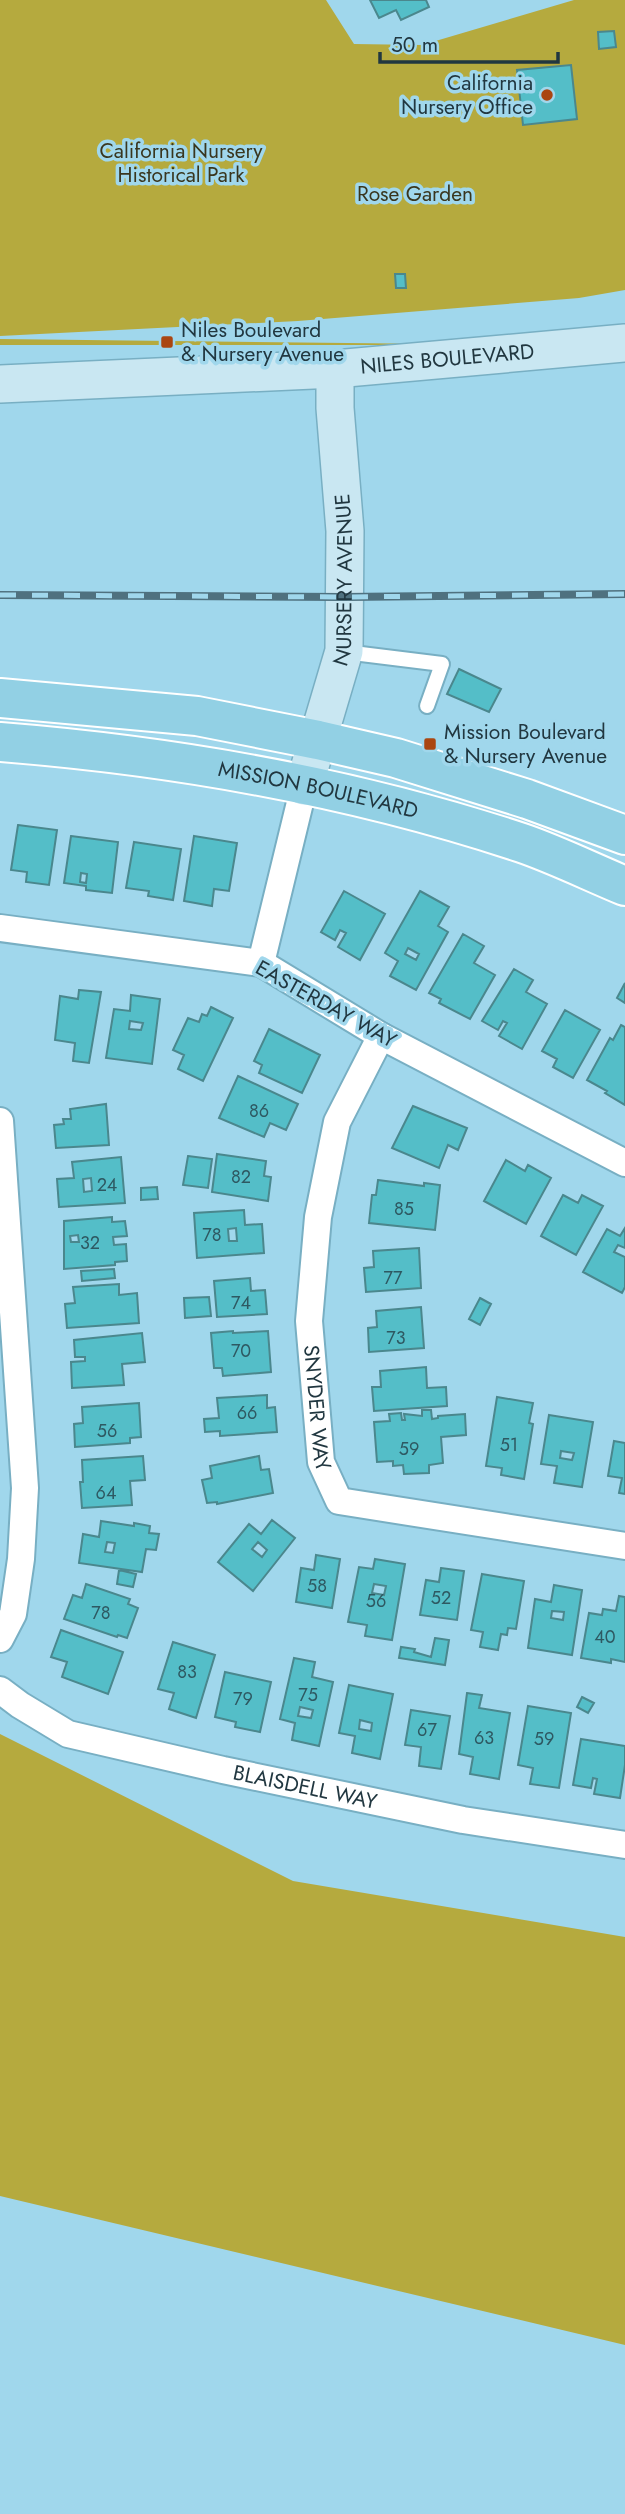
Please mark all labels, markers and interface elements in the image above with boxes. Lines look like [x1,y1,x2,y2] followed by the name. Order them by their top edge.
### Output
[380,21,558,65] scale bar
[391,30,438,60] text: 50 m
[401,68,533,122] place label: California Nursery Office
[539,87,555,103] marker: California Nursery Office
[99,136,263,190] park label: California Nursery Historical Park
[357,179,473,209] park label: Rose Garden
[181,315,344,369] place label: Niles Boulevard & Nursery Avenue
[159,334,175,350] marker: Niles Boulevard & Nursery Avenue
[359,336,535,382] street label: NILES BOULEVARD
[325,493,360,670] street label: NURSERY AVENUE
[444,717,607,771] place label: Mission Boulevard & Nursery Avenue
[422,736,438,752] marker: Mission Boulevard & Nursery Avenue
[216,754,421,826] street label: MISSION BOULEVARD
[250,953,402,1055] street label: EASTERDAY WAY
[249,1098,269,1124] house number: 86
[231,1164,251,1190] house number: 82
[97,1172,117,1198] house number: 24
[394,1196,414,1222] house number: 85
[202,1222,222,1248] house number: 78
[80,1230,100,1256] house number: 32
[384,1265,403,1291] house number: 77
[231,1290,251,1316] house number: 74
[386,1325,406,1351] house number: 73
[231,1338,251,1364] house number: 70
[296,1344,338,1476] street label: SNYDER WAY
[237,1400,257,1426] house number: 66
[97,1418,117,1444] house number: 56
[500,1432,518,1458] house number: 51
[399,1436,419,1462] house number: 59
[96,1480,116,1506] house number: 64
[307,1573,327,1599] house number: 58
[431,1585,451,1611] house number: 52
[366,1588,386,1614] house number: 56
[91,1600,111,1626] house number: 78
[594,1624,616,1650] house number: 40
[177,1659,197,1685] house number: 83
[298,1682,318,1708] house number: 75
[233,1686,253,1712] house number: 79
[417,1717,437,1743] house number: 67
[474,1725,494,1751] house number: 63
[534,1726,554,1752] house number: 59
[230,1757,380,1817] street label: BLAISDELL WAY

